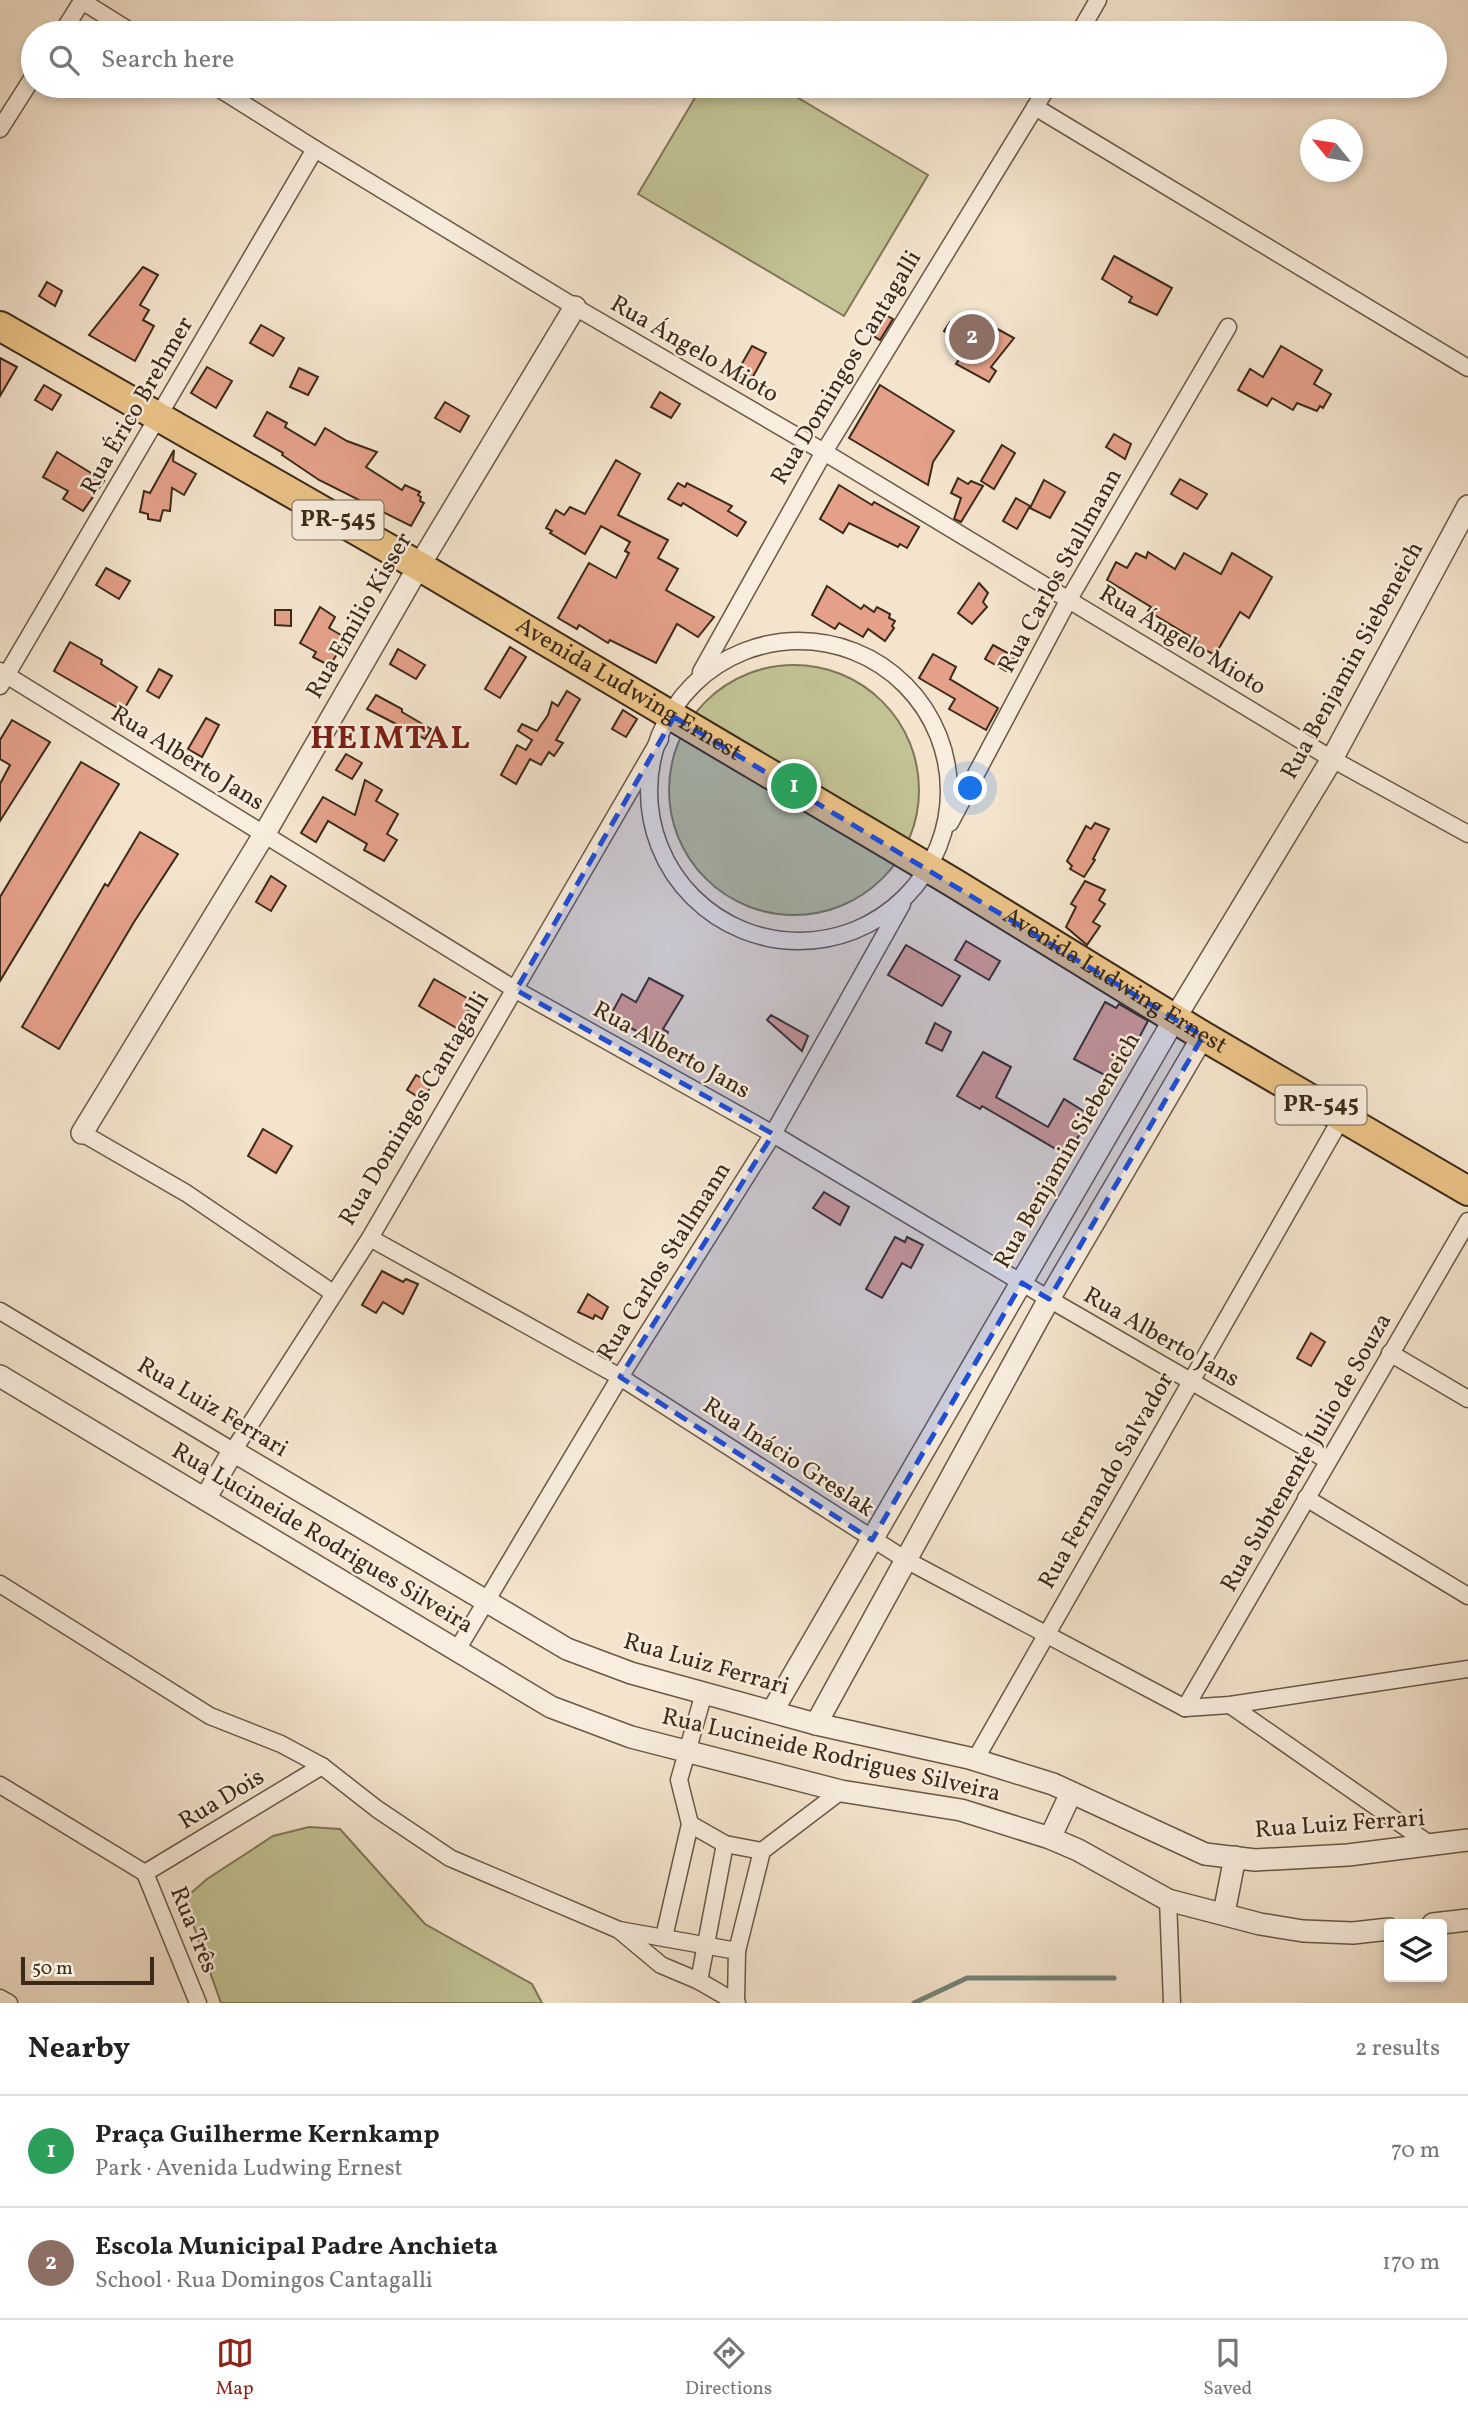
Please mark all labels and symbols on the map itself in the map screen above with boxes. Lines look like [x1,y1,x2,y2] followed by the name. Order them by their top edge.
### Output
[1300,119,1363,182] north arrow
[763,244,931,492] street label: Rua Domingos Cantagalli
[603,288,785,412] street label: Rua Ángelo Mioto
[73,311,203,501] street label: Rua Érico Brehmer
[949,311,995,363] pin: 2
[991,463,1131,679] street label: Rua Carlos Stallmann
[292,500,384,540] road number: PR-545
[299,527,421,705] street label: Rua Emilio Kisser
[1273,536,1433,786] street label: Rua Benjamin Siebeneich
[1092,578,1272,704] street label: Rua Ángelo Mioto
[509,610,748,770] street label: Avenida Ludwing Ernest
[104,698,270,820] street label: Rua Alberto Jans
[310,718,472,762] district label: HEIMTAL
[771,760,817,812] pin: 1
[953,771,987,805] your location
[996,900,1233,1063] street label: Avenida Ludwing Ernest
[331,985,499,1233] street label: Rua Domingos Cantagalli
[586,994,756,1108] street label: Rua Alberto Jans
[986,1027,1150,1275] street label: Rua Benjamin Siebeneich
[1276,1086,1366,1124] road number: PR-545
[590,1156,740,1368] street label: Rua Carlos Stallmann
[1076,1279,1246,1397] street label: Rua Alberto Jans
[1213,1307,1401,1599] street label: Rua Subtenente Julio de Souza
[130,1349,294,1467] street label: Rua Luiz Ferrari
[1031,1366,1183,1596] street label: Rua Fernando Salvador
[696,1390,880,1526] street label: Rua Inácio Greslak
[165,1435,479,1643] street label: Rua Lucineide Rodrigues Silveira
[619,1625,793,1705] street label: Rua Luiz Ferrari
[658,1700,1004,1812] street label: Rua Lucineide Rodrigues Silveira
[173,1761,271,1839] street label: Rua Dois
[1254,1802,1426,1848] street label: Rua Luiz Ferrari
[160,1882,226,1978] street label: Rua Três
[21,1954,154,1986] scale bar

